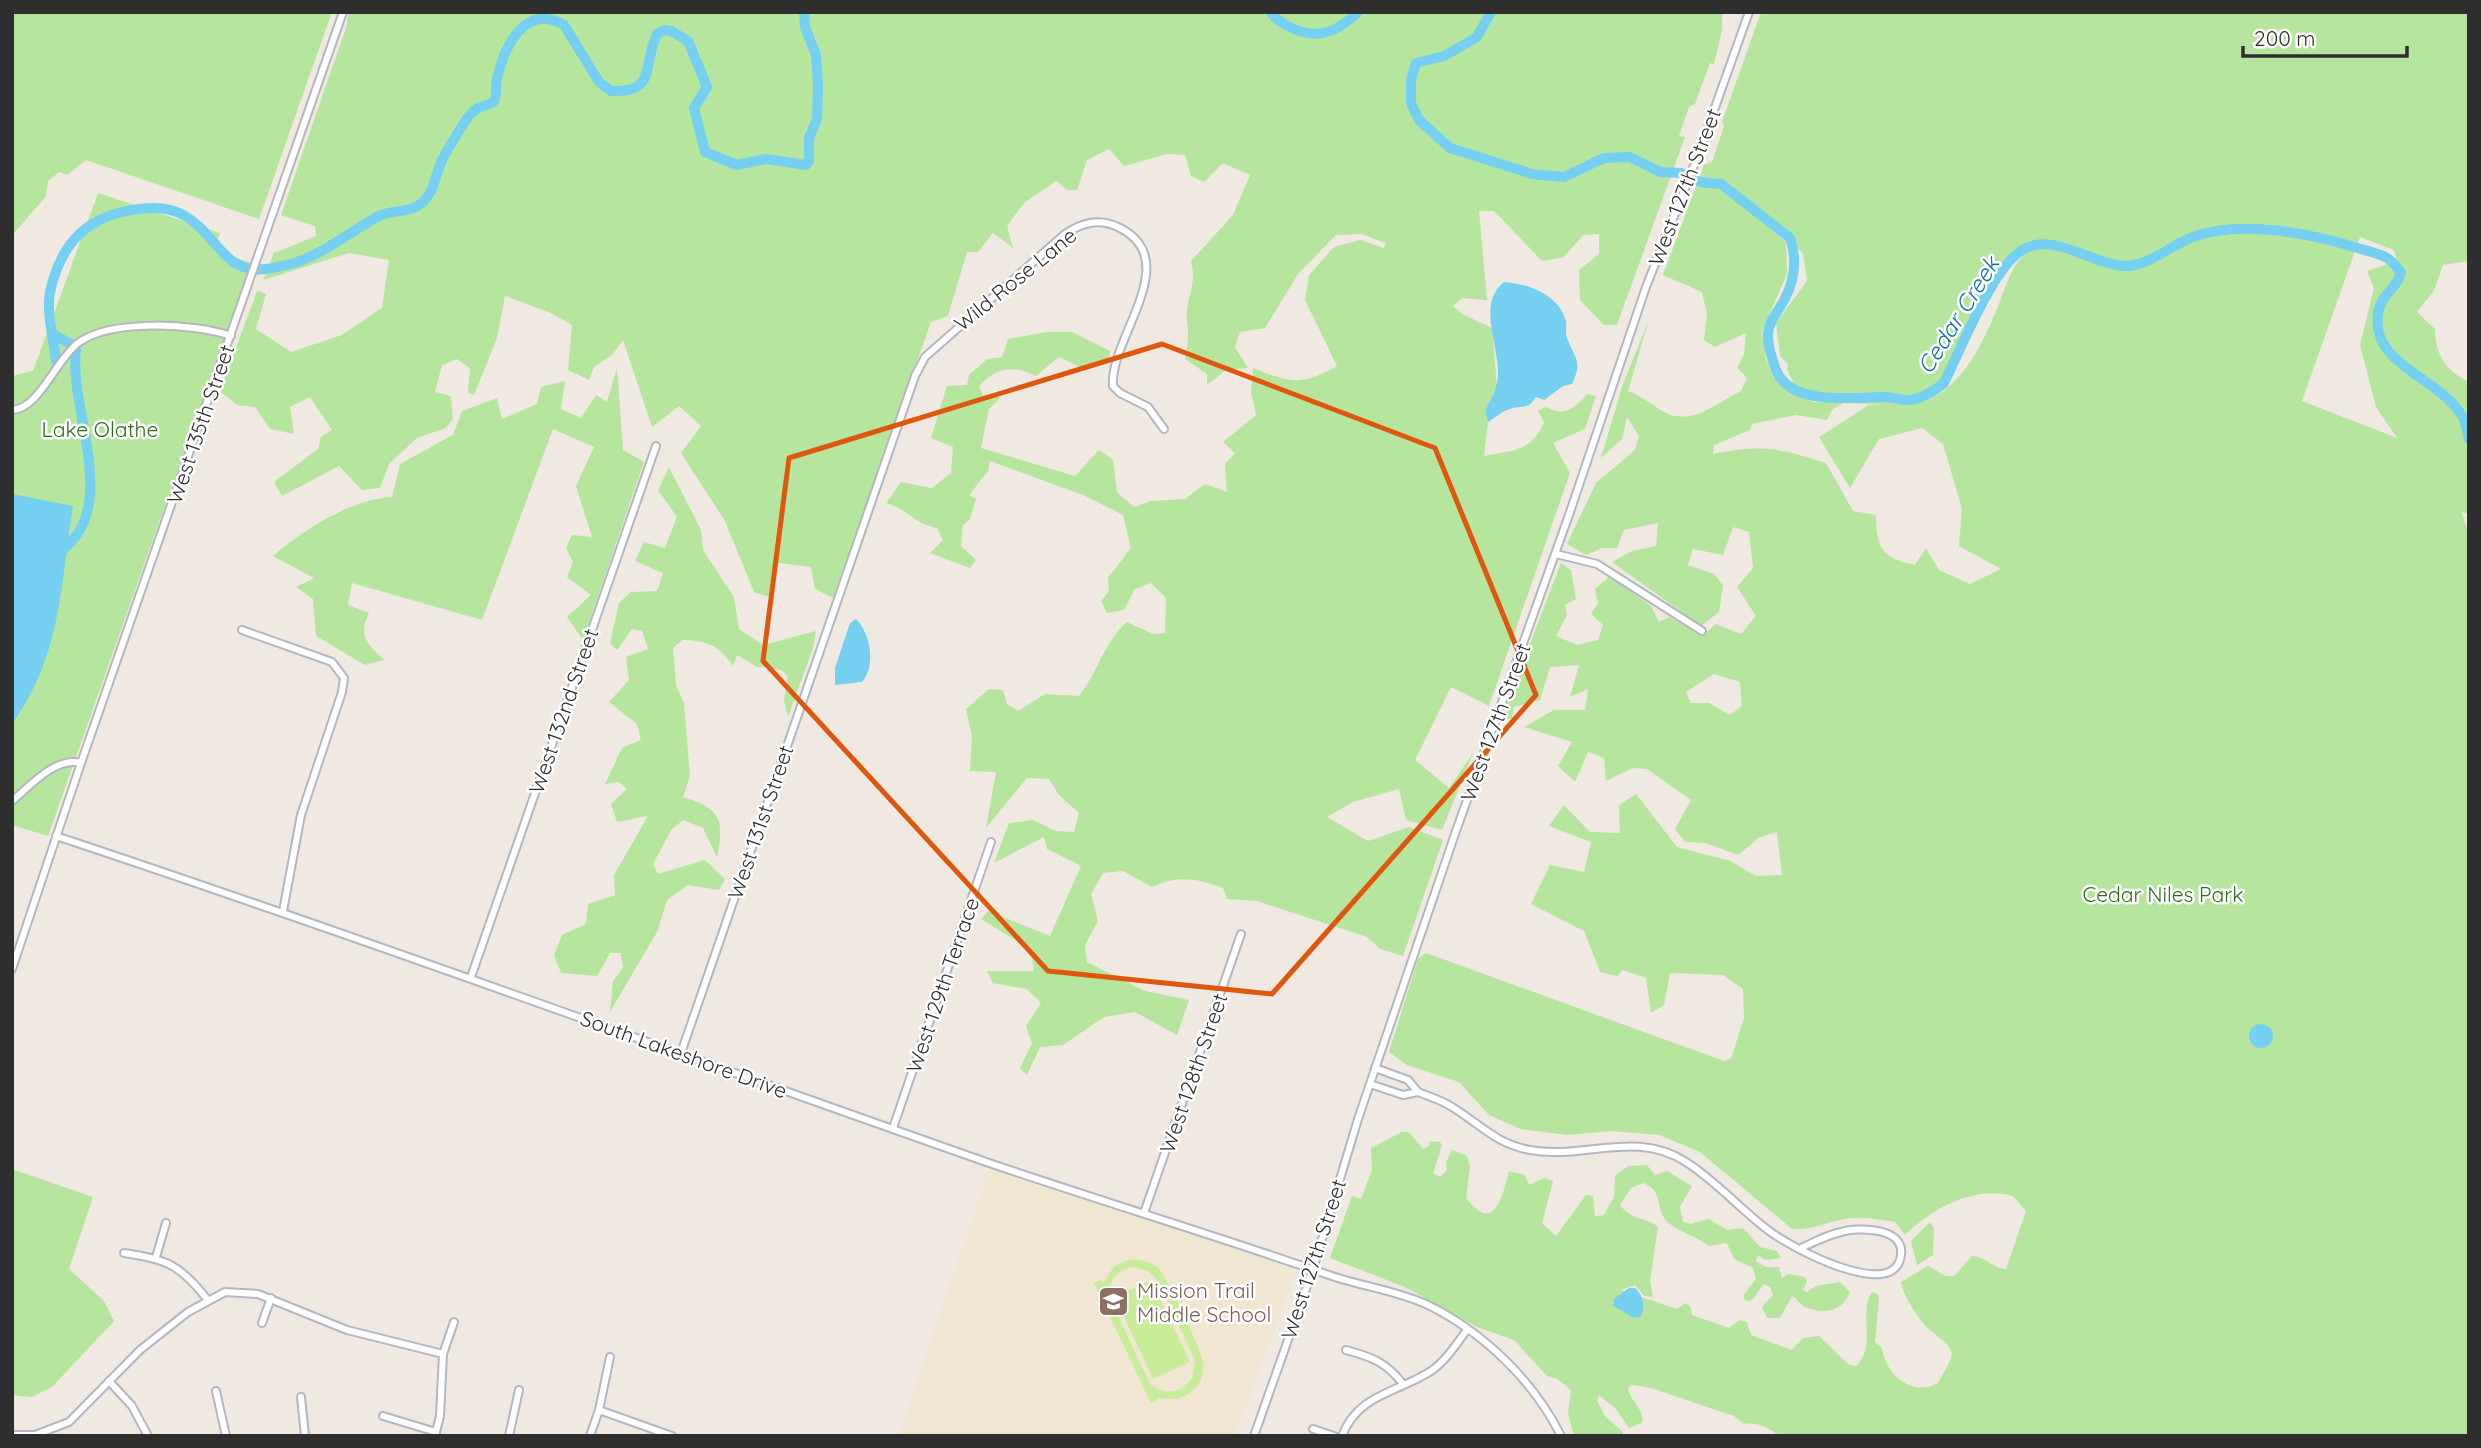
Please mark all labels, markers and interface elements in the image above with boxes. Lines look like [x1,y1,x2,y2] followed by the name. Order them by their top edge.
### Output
[2243,14,2408,58] scale bar
[2254,25,2316,51] text: 200 m
[1642,105,1726,269] street label: West 127th Street
[949,222,1081,336] street label: Wild Rose Lane
[1911,250,2006,379] water label: Cedar Creek
[161,341,239,507] street label: West 135th Street
[42,416,158,442] park label: Lake Olathe
[523,625,603,797] street label: West 132nd Street
[1454,639,1536,805] street label: West 127th Street
[721,742,799,902] street label: West 131st Street
[2082,881,2244,907] park label: Cedar Niles Park
[900,894,984,1076] street label: West 129th Terrace
[1153,990,1233,1156] street label: West 128th Street
[577,1005,791,1103] street label: South Lakeshore Drive
[1275,1176,1351,1342] street label: West 127th Street
[1137,1277,1271,1327] place label: Mission Trail Middle School
[1097,1285,1131,1319] school or university icon: Mission Trail Middle School

